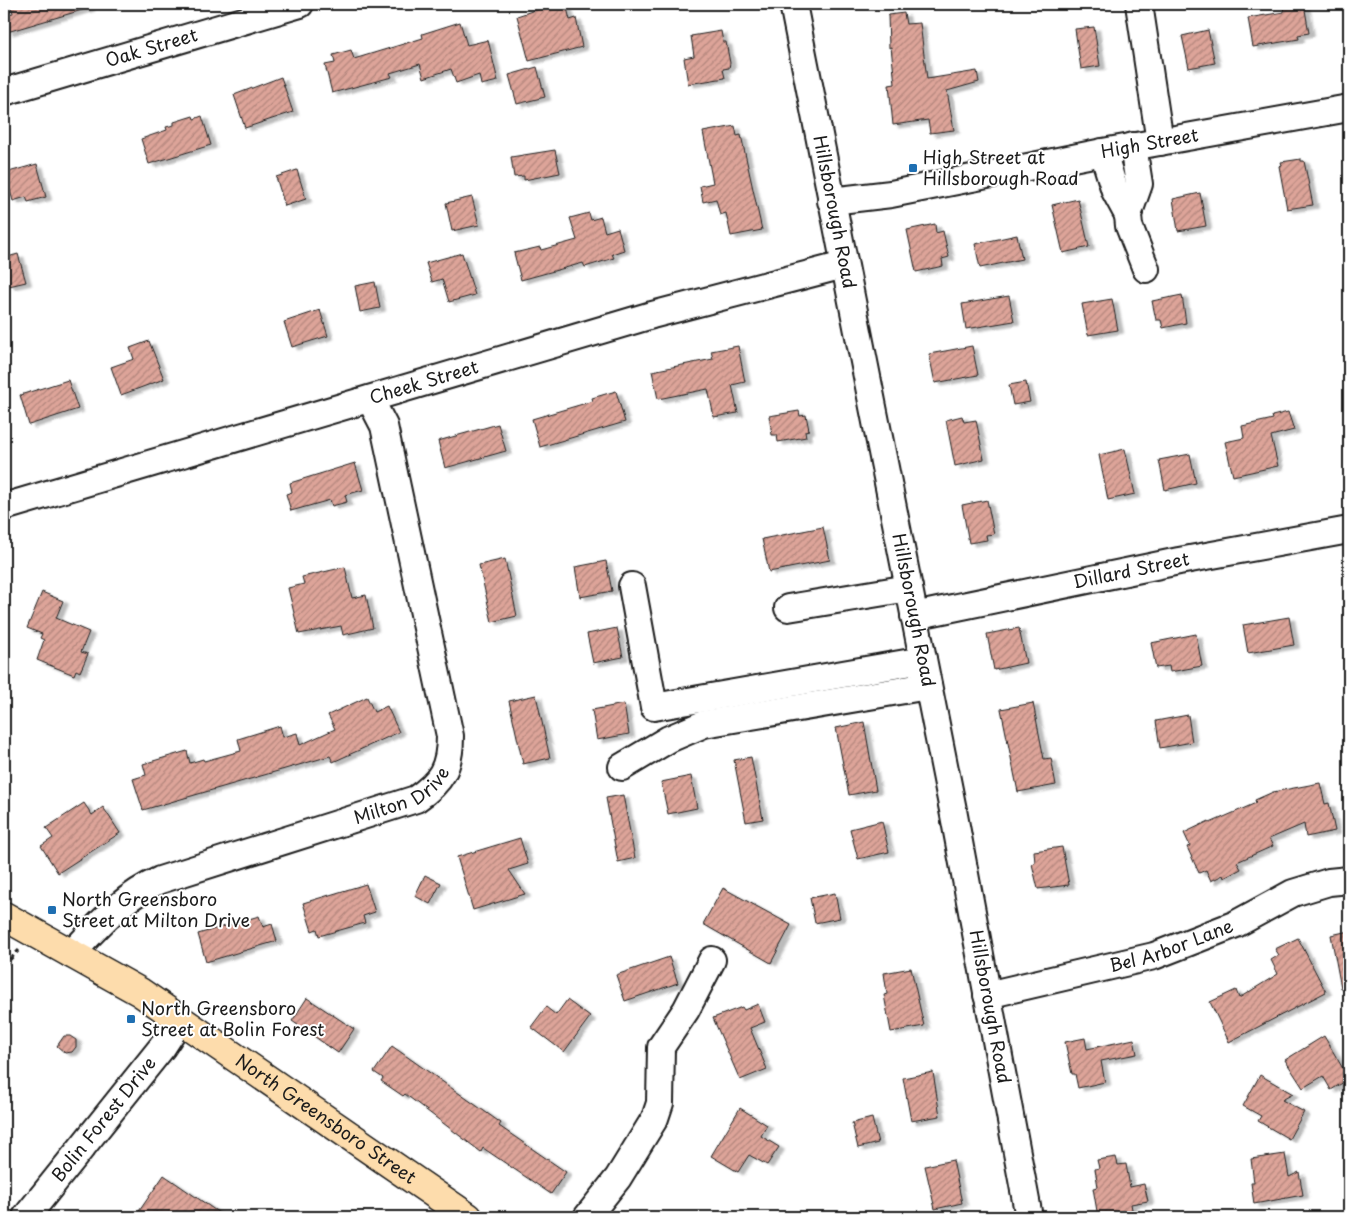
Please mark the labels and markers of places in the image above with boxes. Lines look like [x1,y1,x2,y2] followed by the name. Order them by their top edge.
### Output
[923,143,1079,191] place label: High Street at Hillsborough Road
[907,162,919,174] marker: High Street at Hillsborough Road
[62,885,250,933] place label: North Greensboro Street at Milton Drive
[46,904,58,916] marker: North Greensboro Street at Milton Drive
[141,994,325,1042] place label: North Greensboro Street at Bolin Forest
[125,1013,137,1025] marker: North Greensboro Street at Bolin Forest

